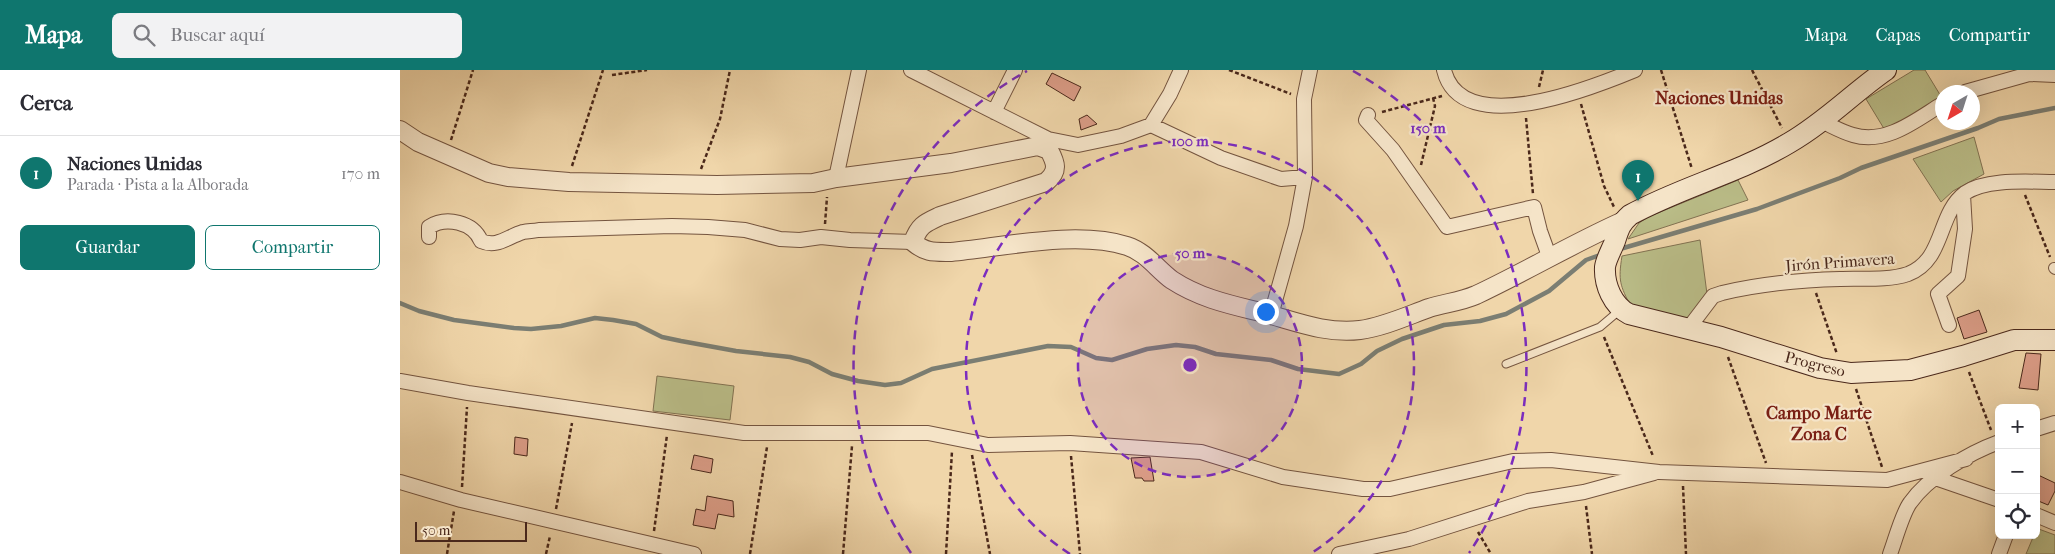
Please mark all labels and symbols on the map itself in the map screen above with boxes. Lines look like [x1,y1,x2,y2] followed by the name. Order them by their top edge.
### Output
[1935,85,1980,130] north arrow
[1655,88,1783,109] district label: Naciones Unidas
[1410,119,1446,137] text: 150 m
[1171,132,1209,150] text: 100 m
[1622,160,1654,201] pin: 1
[1175,244,1206,262] text: 50 m
[1783,249,1896,275] street label: Jirón Primavera
[1253,299,1279,325] your location
[1783,347,1847,381] street label: Progreso
[1181,356,1199,374] centre of rings
[1766,403,1872,445] district label: Campo Marte Zona C
[415,519,528,542] scale bar

